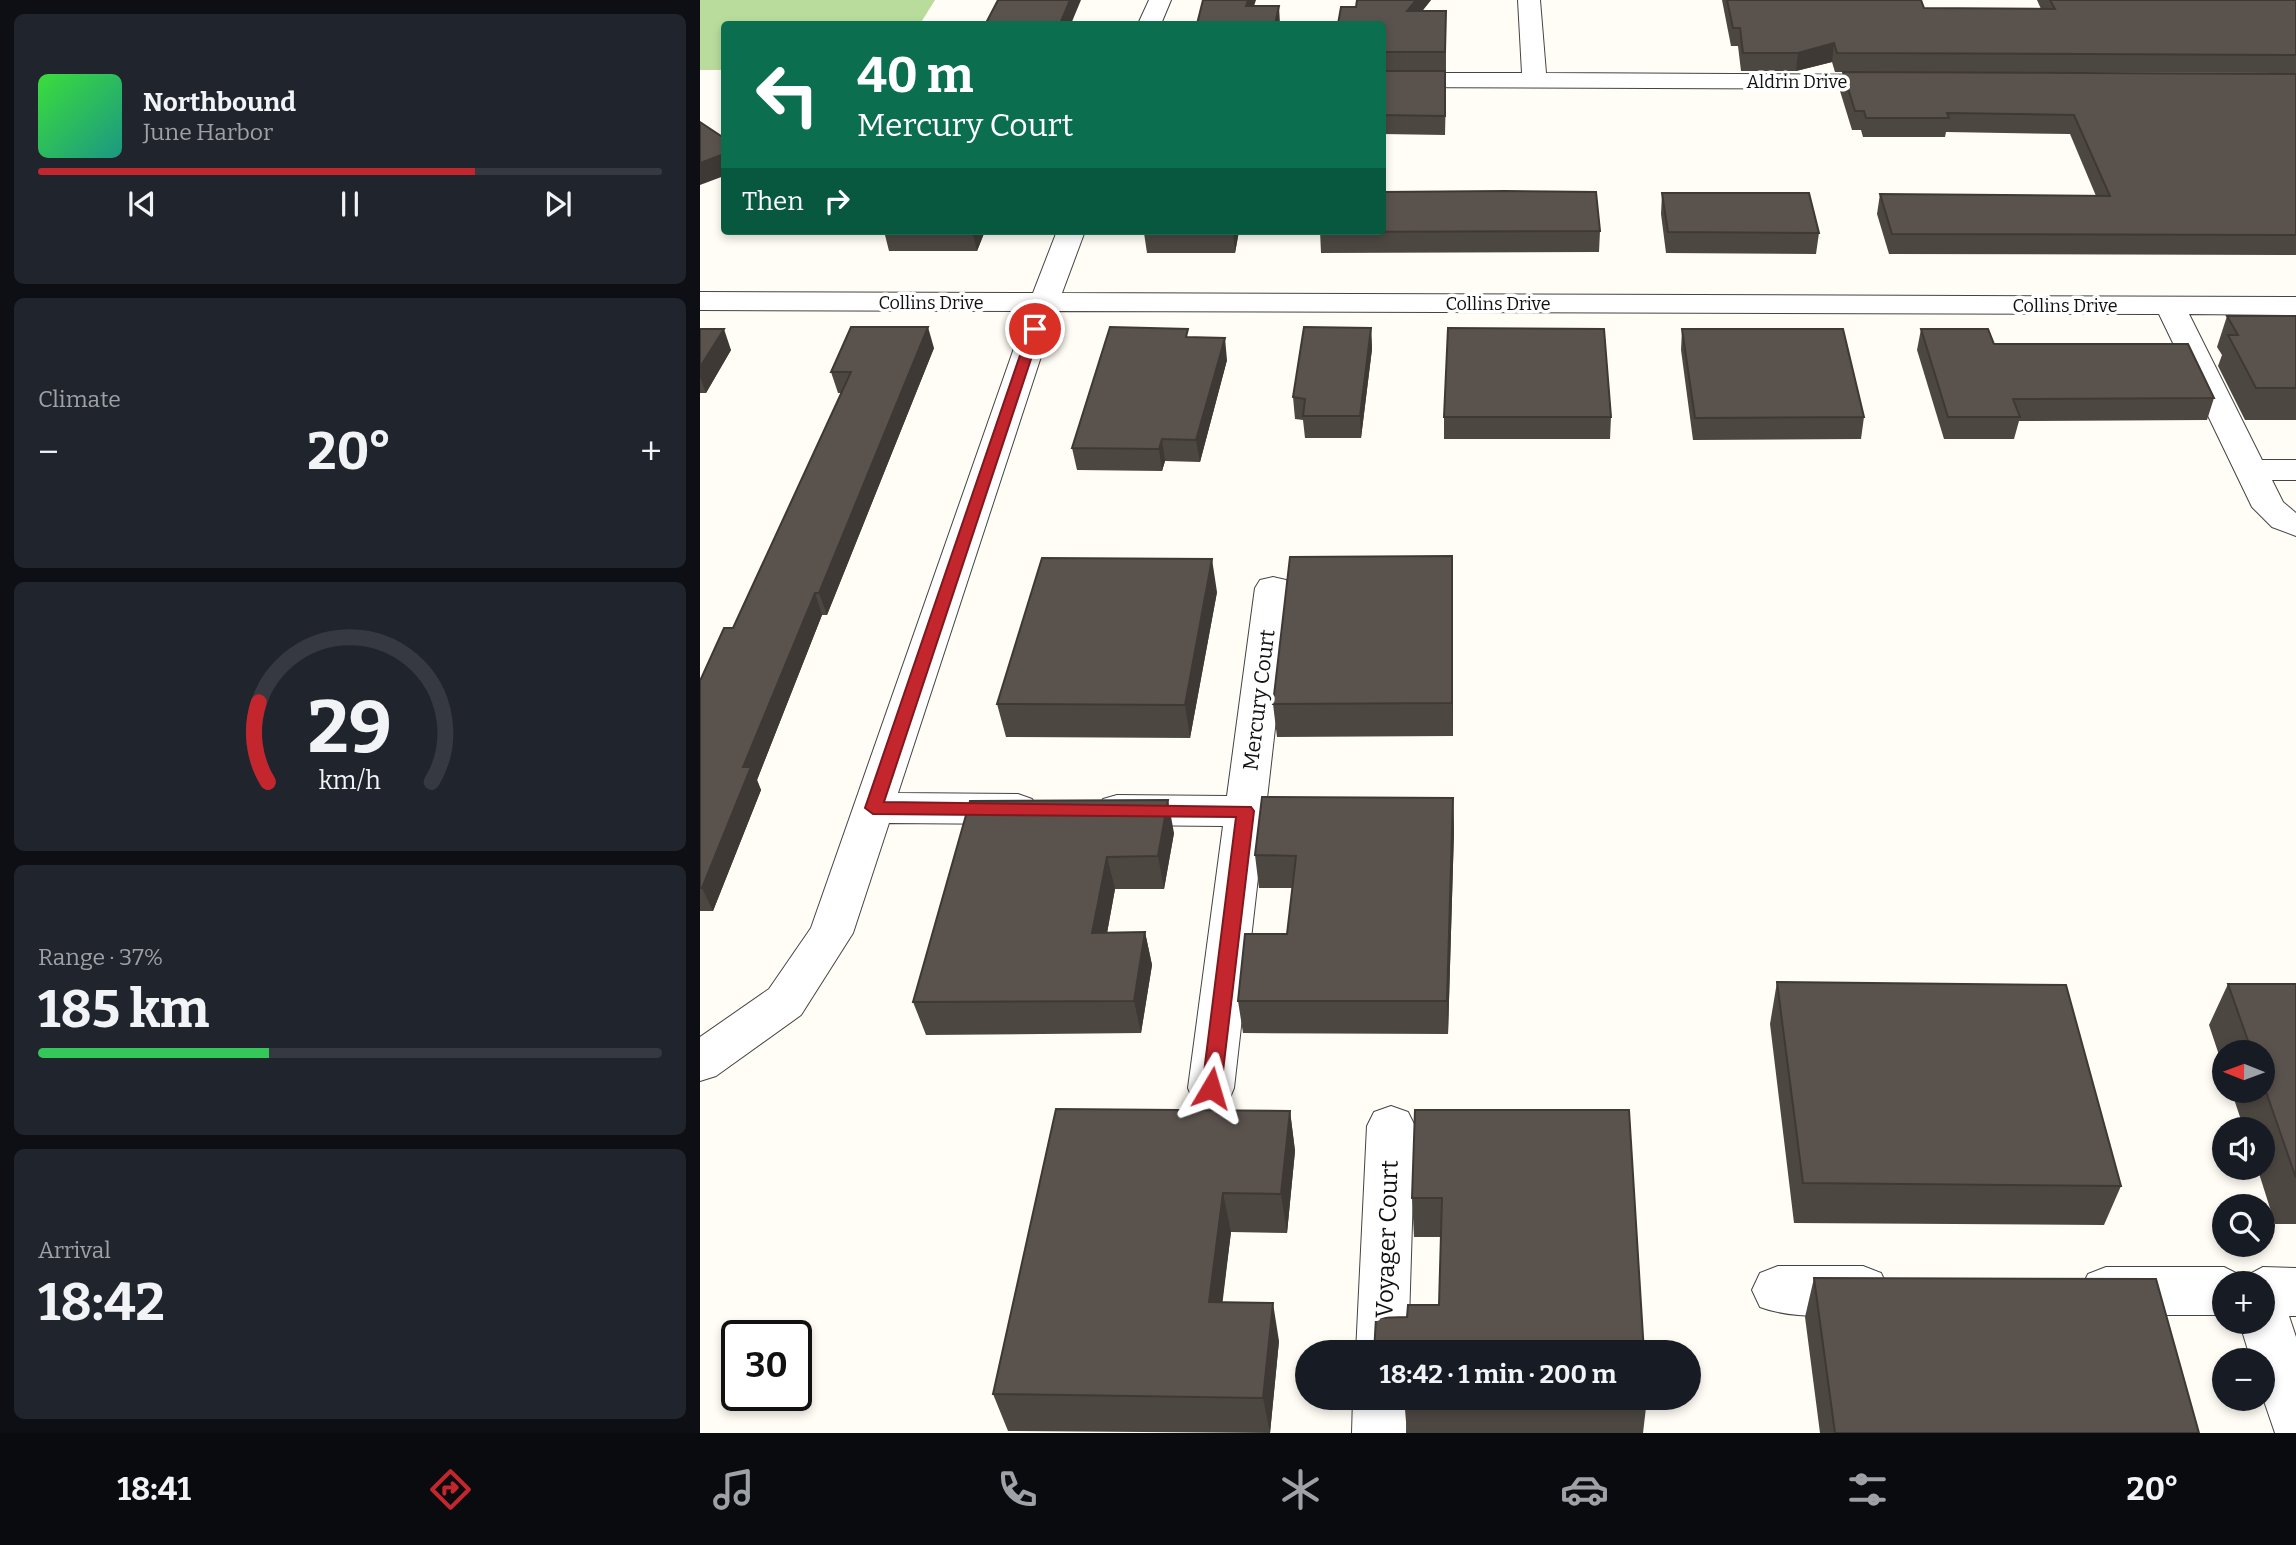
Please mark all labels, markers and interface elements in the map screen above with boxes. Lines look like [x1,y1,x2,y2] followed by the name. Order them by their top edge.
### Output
[857,46,974,105] text: 40 m
[742,49,833,140] icon: left
[1747,71,1847,93] street label: Aldrin Drive
[143,87,296,118] text: Northbound
[857,106,1073,144] text: Mercury Court
[143,118,273,146] text: June Harbor
[818,182,856,220] icon: right
[123,185,161,223] icon: previous
[331,185,369,223] icon: pause
[539,185,577,223] icon: next
[742,186,804,217] text: Then
[878,292,984,314] street label: Collins Drive
[1445,293,1551,315] street label: Collins Drive
[2012,295,2118,317] street label: Collins Drive
[1005,299,1065,359] pin
[1016,310,1054,348] icon: arrive
[38,385,121,413] text: Climate
[307,420,392,483] text: 20°
[38,429,59,475] text: −
[640,429,662,475] text: +
[1237,628,1281,772] street label: Mercury Court
[308,685,392,772] text: 29
[319,766,381,796] text: km/h
[38,943,163,971] text: Range · 37%
[38,978,209,1041] text: 185 km
[2212,1040,2275,1102] north arrow
[2212,1040,2275,1411] map controls
[1174,1051,1248,1125] position arrow
[2212,1117,2275,1180] button: sound
[1370,1159,1404,1318] street label: Voyager Court
[2212,1194,2275,1257] button: search
[38,1236,111,1264] text: Arrival
[38,1271,165,1334] text: 18:42
[2212,1271,2275,1334] button: +
[721,1320,812,1411] speed limit sign: 30
[2212,1348,2275,1411] button: −
[1379,1359,1617,1390] text: 18:42 · 1 min · 200 m
[426,1465,475,1514] icon: directions
[709,1465,758,1514] icon: music
[993,1465,1042,1514] icon: phone
[1276,1465,1325,1514] icon: climate
[1560,1465,1609,1514] icon: car
[1843,1465,1892,1514] icon: filters
[117,1470,191,1508] text: 18:41
[2127,1470,2179,1508] text: 20°

